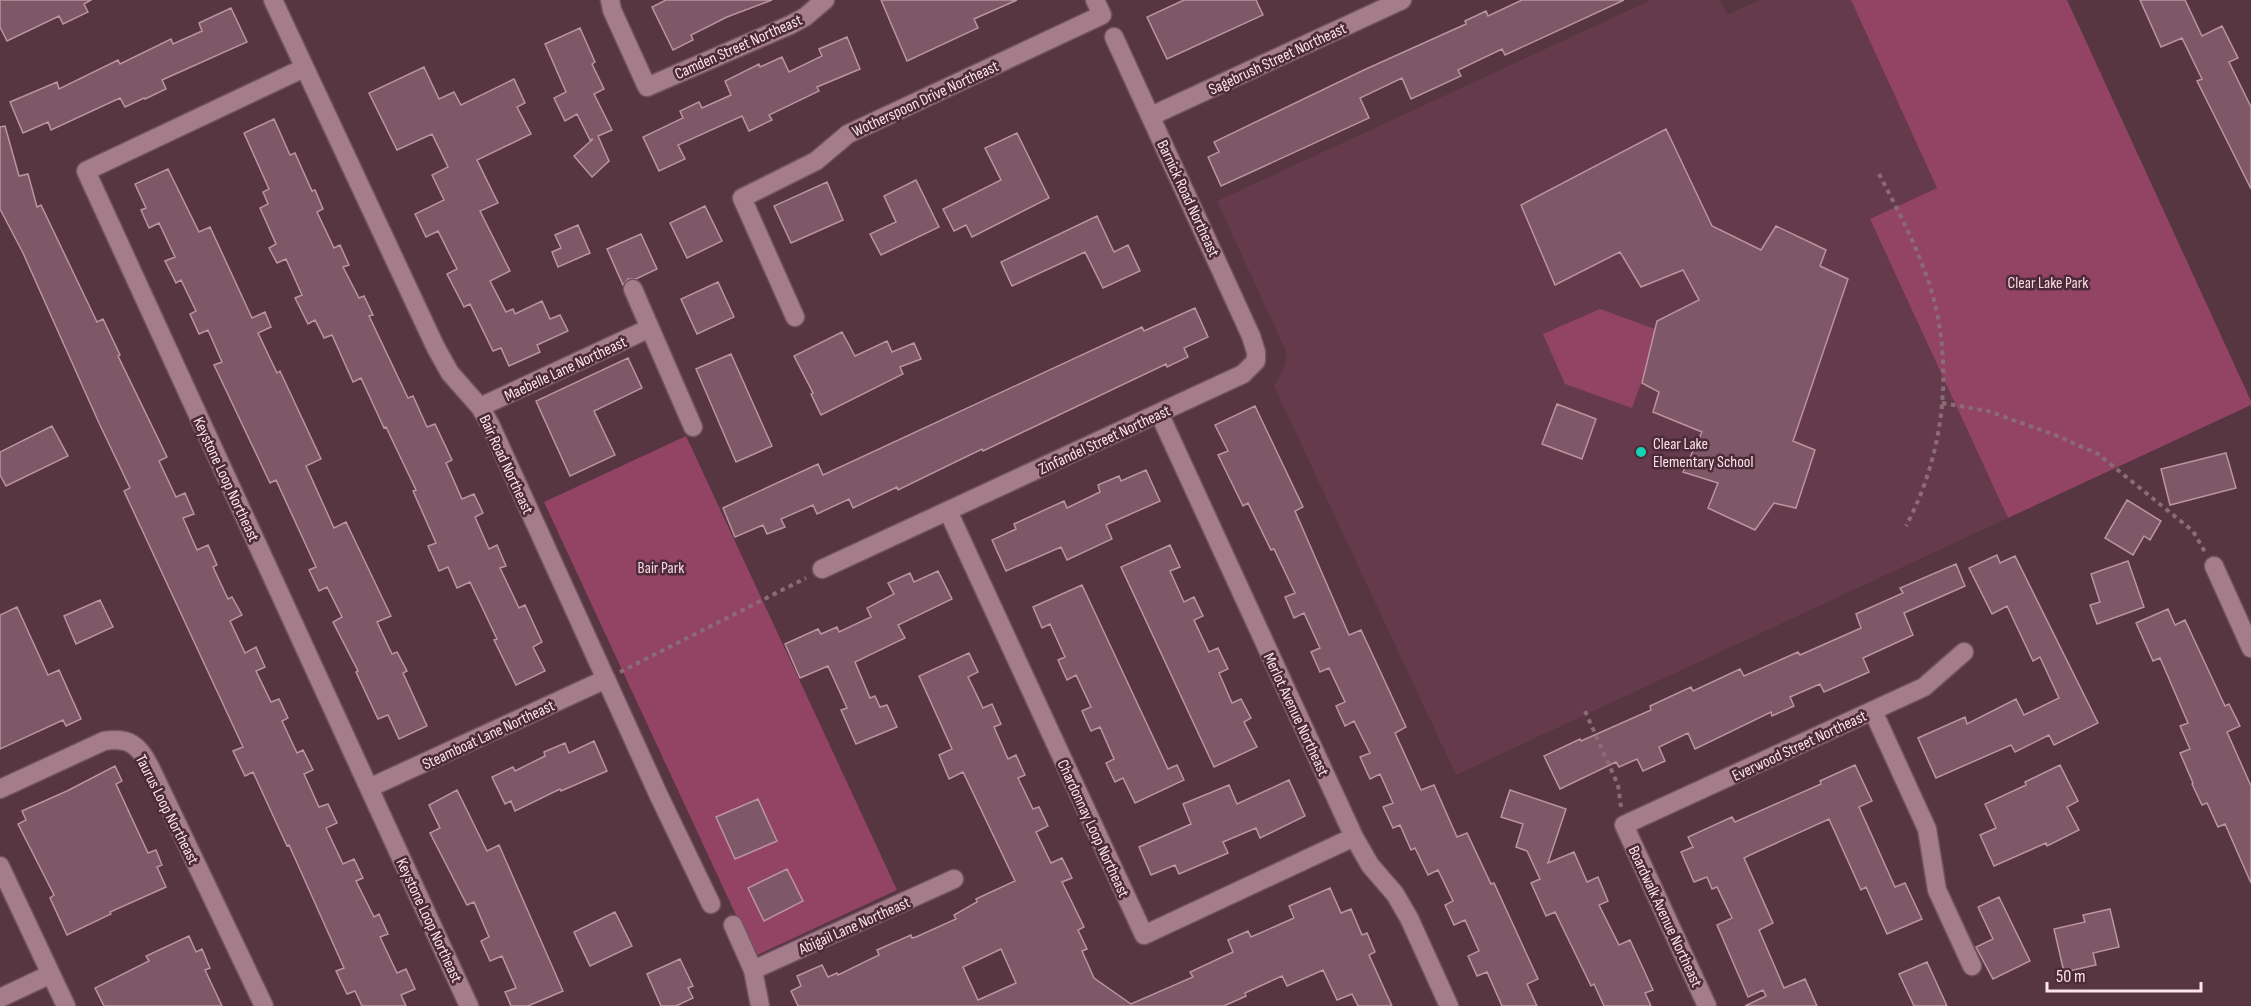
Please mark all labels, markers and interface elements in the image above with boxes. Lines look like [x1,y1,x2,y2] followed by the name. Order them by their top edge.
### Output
[672,11,805,84] street label: Camden Street Northeast
[1206,19,1350,100] street label: Sagebrush Street Northeast
[849,57,1002,142] street label: Wotherspoon Drive Northeast
[1152,137,1223,260] street label: Barnick Road Northeast
[2008,274,2088,293] park label: Clear Lake Park
[502,333,630,406] street label: Maebelle Lane Northeast
[1036,401,1174,479] street label: Zinfandel Street Northeast
[474,412,537,517] street label: Bair Road Northeast
[188,414,263,545] street label: Keystone Loop Northeast
[1653,435,1753,472] place label: Clear Lake Elementary School
[1634,445,1648,459] marker: Clear Lake Elementary School
[638,559,684,578] park label: Bair Park
[1259,650,1333,779] street label: Merlot Avenue Northeast
[419,696,558,774] street label: Steamboat Lane Northeast
[1729,707,1870,786] street label: Everwood Street Northeast
[131,752,203,868] street label: Taurus Loop Northeast
[1052,757,1133,901] street label: Chardonnay Loop Northeast
[1624,843,1706,990] street label: Boardwalk Avenue Northeast
[391,855,466,986] street label: Keystone Loop Northeast
[795,893,913,960] street label: Abigail Lane Northeast
[2047,955,2202,993] scale bar
[2056,966,2086,987] text: 50 m

